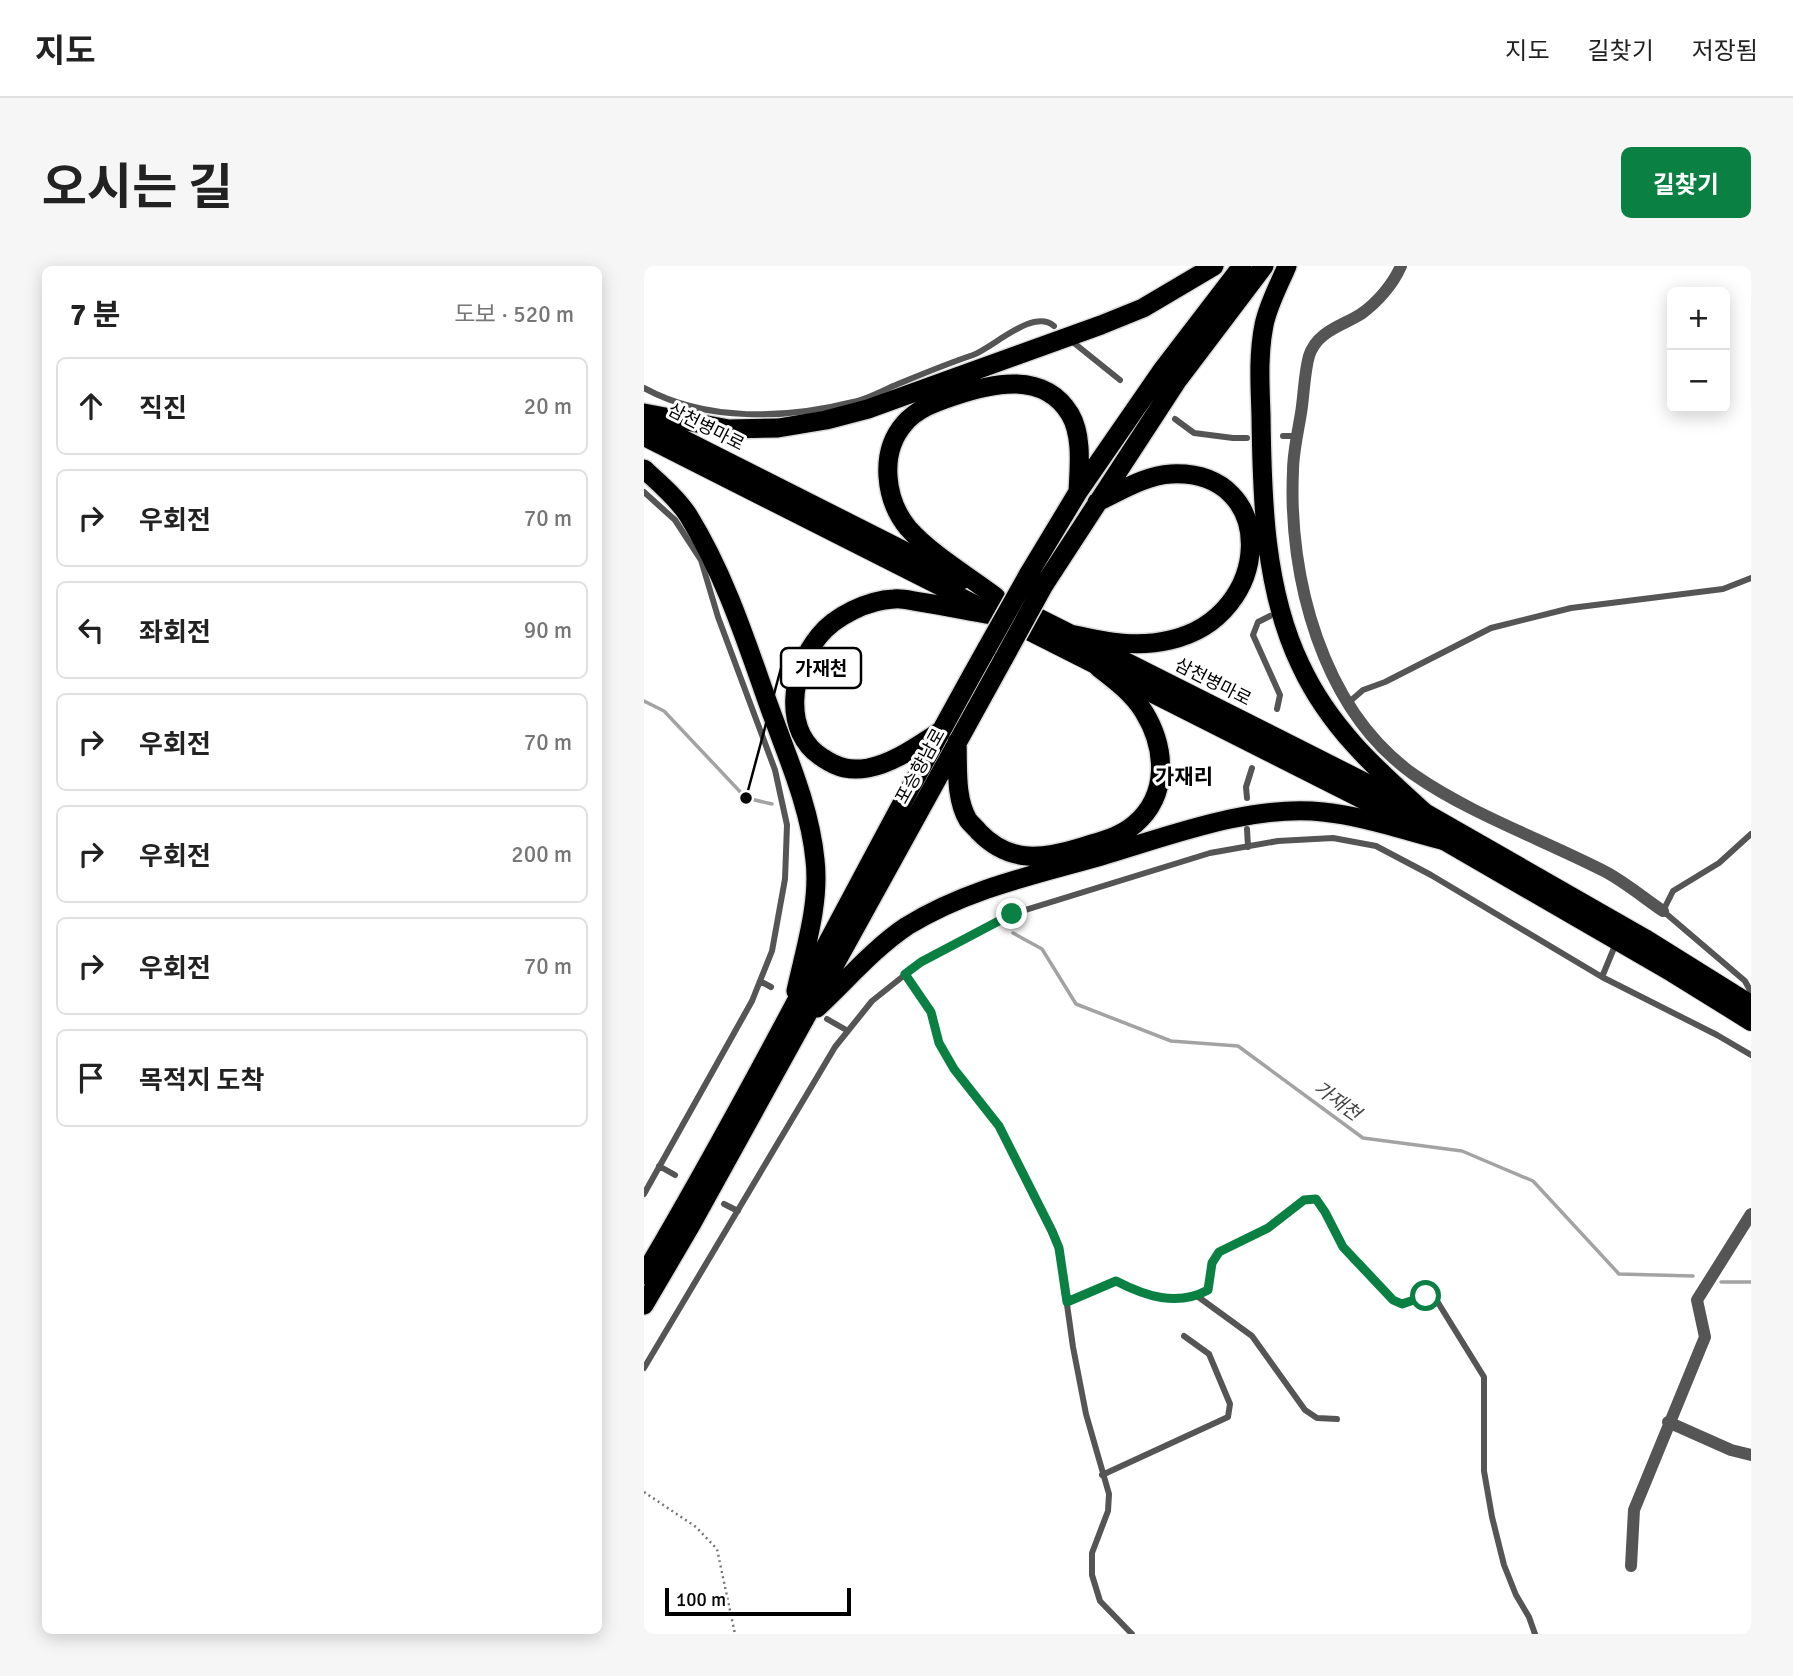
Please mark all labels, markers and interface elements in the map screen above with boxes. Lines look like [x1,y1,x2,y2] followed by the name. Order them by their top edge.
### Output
[35,31,96,72] text: 지도
[1505,36,1550,66] text: 지도
[1588,36,1654,66] text: 길찾기
[1692,36,1758,66] text: 저장됨
[1621,147,1751,218] button: 길찾기
[42,158,233,218] text: 오시는 길
[1667,287,1730,413] map controls
[1667,287,1730,350] button: +
[70,297,120,334] text: 7 분
[454,300,574,329] text: 도보 · 520 m
[1667,350,1730,413] button: −
[72,387,110,425] icon: ahead
[524,392,572,421] text: 20 m
[139,393,187,425] text: 직진
[664,398,748,456] street label: 삼천병마로
[72,499,110,537] icon: right
[524,504,572,533] text: 70 m
[139,505,211,537] text: 우회전
[72,611,110,649] icon: left
[524,616,572,645] text: 90 m
[139,617,211,649] text: 좌회전
[781,648,861,688] callout: 가재천
[1171,653,1255,711] street label: 삼천병마로
[795,657,847,681] text: 가재천
[72,723,110,761] icon: right
[890,724,950,808] street label: 포승향남로
[524,728,572,757] text: 70 m
[139,729,211,761] text: 우회전
[1155,764,1213,790] district label: 가재리
[72,835,110,873] icon: right
[511,840,572,869] text: 200 m
[139,841,211,873] text: 우회전
[996,898,1027,929] route end
[72,947,110,985] icon: right
[524,952,572,981] text: 70 m
[139,953,211,985] text: 우회전
[72,1059,110,1097] icon: arrive
[139,1065,264,1097] text: 목적지 도착
[1309,1076,1366,1127] water label: 가재천
[1410,1280,1441,1311] route start
[665,1585,850,1617] scale bar
[676,1588,726,1612] text: 100 m

